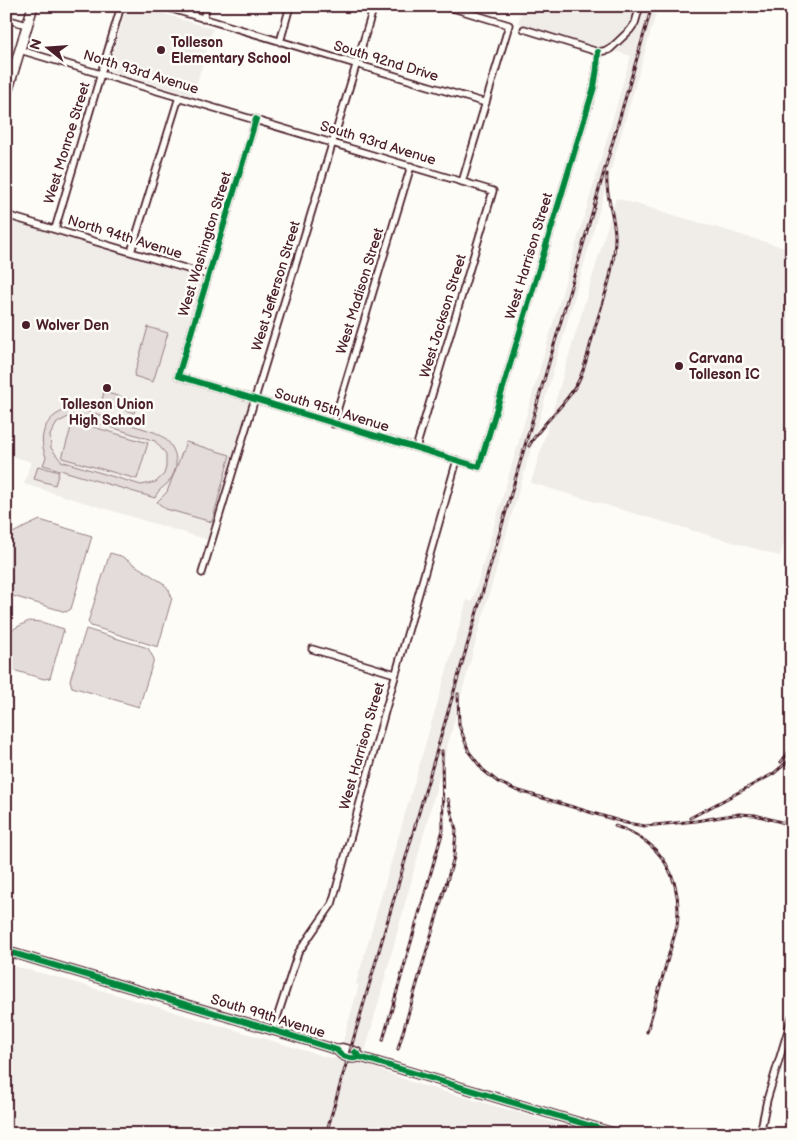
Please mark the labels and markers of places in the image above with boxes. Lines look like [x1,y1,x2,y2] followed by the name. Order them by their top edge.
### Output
[171,34,291,67] place label: Tolleson Elementary School
[155,44,167,56] marker: Tolleson Elementary School
[36,317,109,334] place label: Wolver Den
[20,319,32,331] marker: Wolver Den
[689,350,760,383] place label: Carvana Tolleson IC
[673,360,685,372] marker: Carvana Tolleson IC
[101,382,113,394] marker: Tolleson Union High School
[61,396,154,429] place label: Tolleson Union High School

